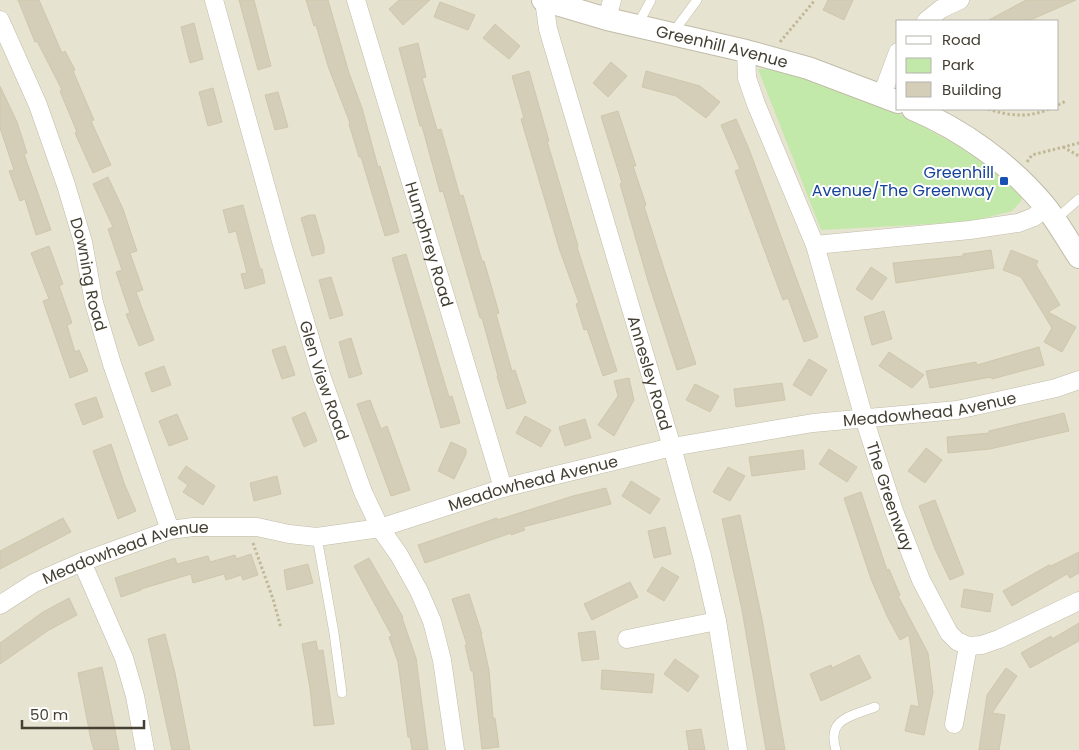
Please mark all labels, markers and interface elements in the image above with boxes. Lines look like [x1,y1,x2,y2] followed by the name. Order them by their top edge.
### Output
[654,20,791,74] street label: Greenhill Avenue
[896,20,1059,110] legend
[942,29,981,50] text: Road
[942,54,974,75] text: Park
[942,79,1002,100] text: Building
[812,161,994,202] place label: Greenhill Avenue/The Greenway
[998,175,1010,187] marker: Greenhill Avenue/The Greenway
[399,179,459,310] street label: Humphrey Road
[64,215,113,334] street label: Downing Road
[622,313,677,433] street label: Annesley Road
[293,318,354,443] street label: Glen View Road
[842,386,1019,432] street label: Meadowhead Avenue
[860,439,920,555] street label: The Greenway
[445,450,620,517] street label: Meadowhead Avenue
[39,516,209,590] street label: Meadowhead Avenue
[22,698,145,730] scale bar
[30,704,68,725] text: 50 m

